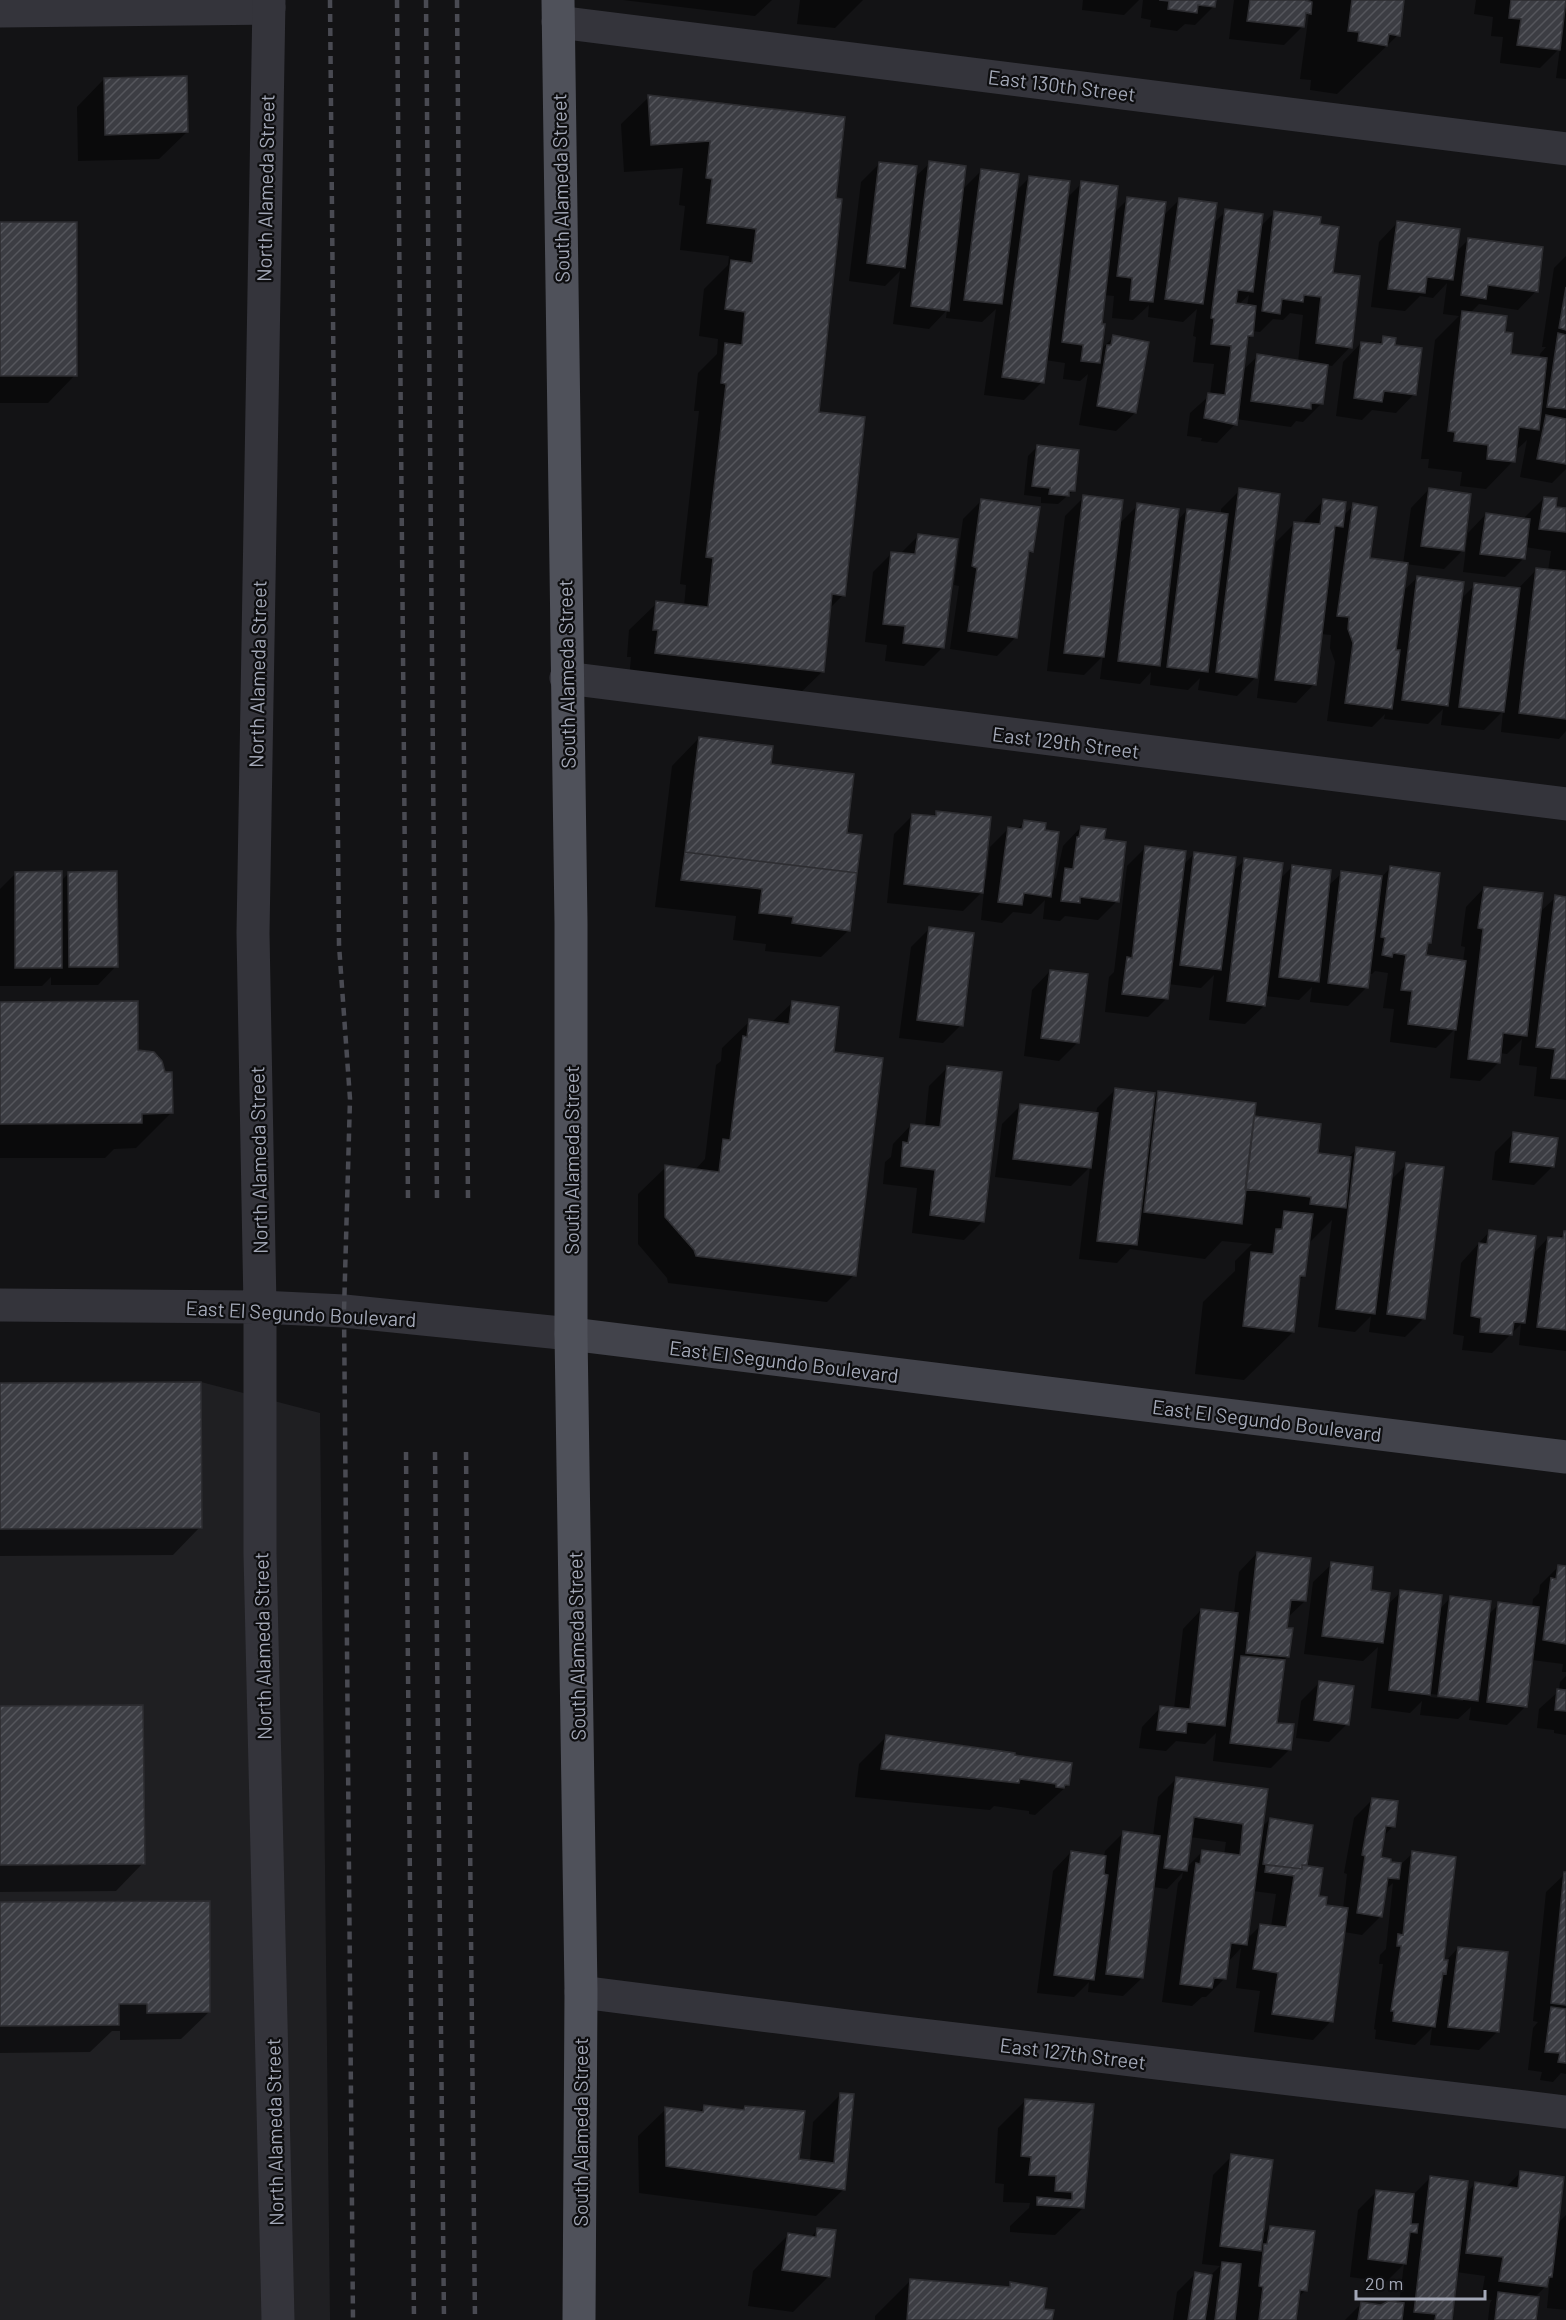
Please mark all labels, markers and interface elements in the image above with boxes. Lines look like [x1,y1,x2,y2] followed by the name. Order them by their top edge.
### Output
[987,64,1137,106] street label: East 130th Street
[546,93,574,283] street label: South Alameda Street
[251,94,279,282] street label: North Alameda Street
[552,579,580,769] street label: South Alameda Street
[243,580,271,768] street label: North Alameda Street
[991,721,1141,763] street label: East 129th Street
[559,1065,583,1255] street label: South Alameda Street
[244,1066,272,1254] street label: North Alameda Street
[185,1295,417,1331] street label: East El Segundo Boulevard
[668,1335,900,1387] street label: East El Segundo Boulevard
[1151,1394,1383,1446] street label: East El Segundo Boulevard
[562,1551,590,1741] street label: South Alameda Street
[248,1552,276,1740] street label: North Alameda Street
[999,2032,1147,2074] street label: East 127th Street
[568,2037,592,2227] street label: South Alameda Street
[260,2038,288,2226] street label: North Alameda Street
[1356,2263,1485,2301] scale bar
[1365,2272,1403,2294] text: 20 m

